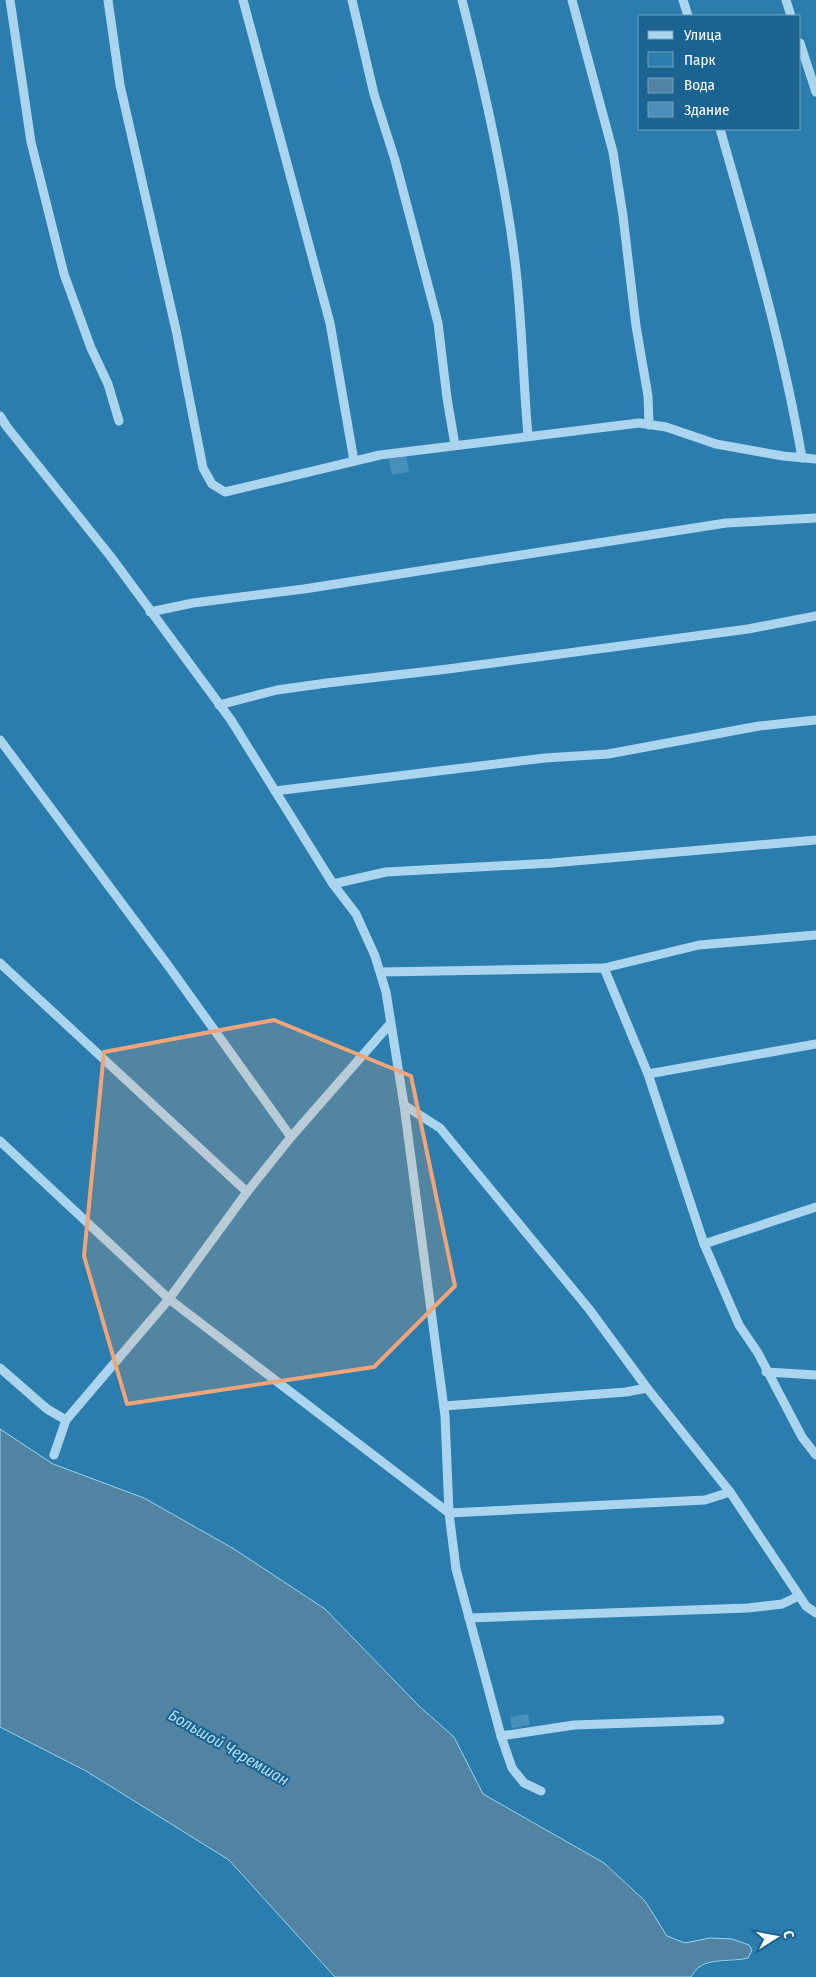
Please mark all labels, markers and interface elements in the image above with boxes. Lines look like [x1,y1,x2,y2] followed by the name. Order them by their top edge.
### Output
[638,15,801,130] legend
[683,26,722,44] text: Улица
[684,51,715,69] text: Парк
[684,76,715,94] text: Вода
[684,101,730,119] text: Здание
[165,1705,292,1790] water label: Большой Черемшан
[751,1912,801,1962] north arrow
[779,1929,797,1940] text: С

